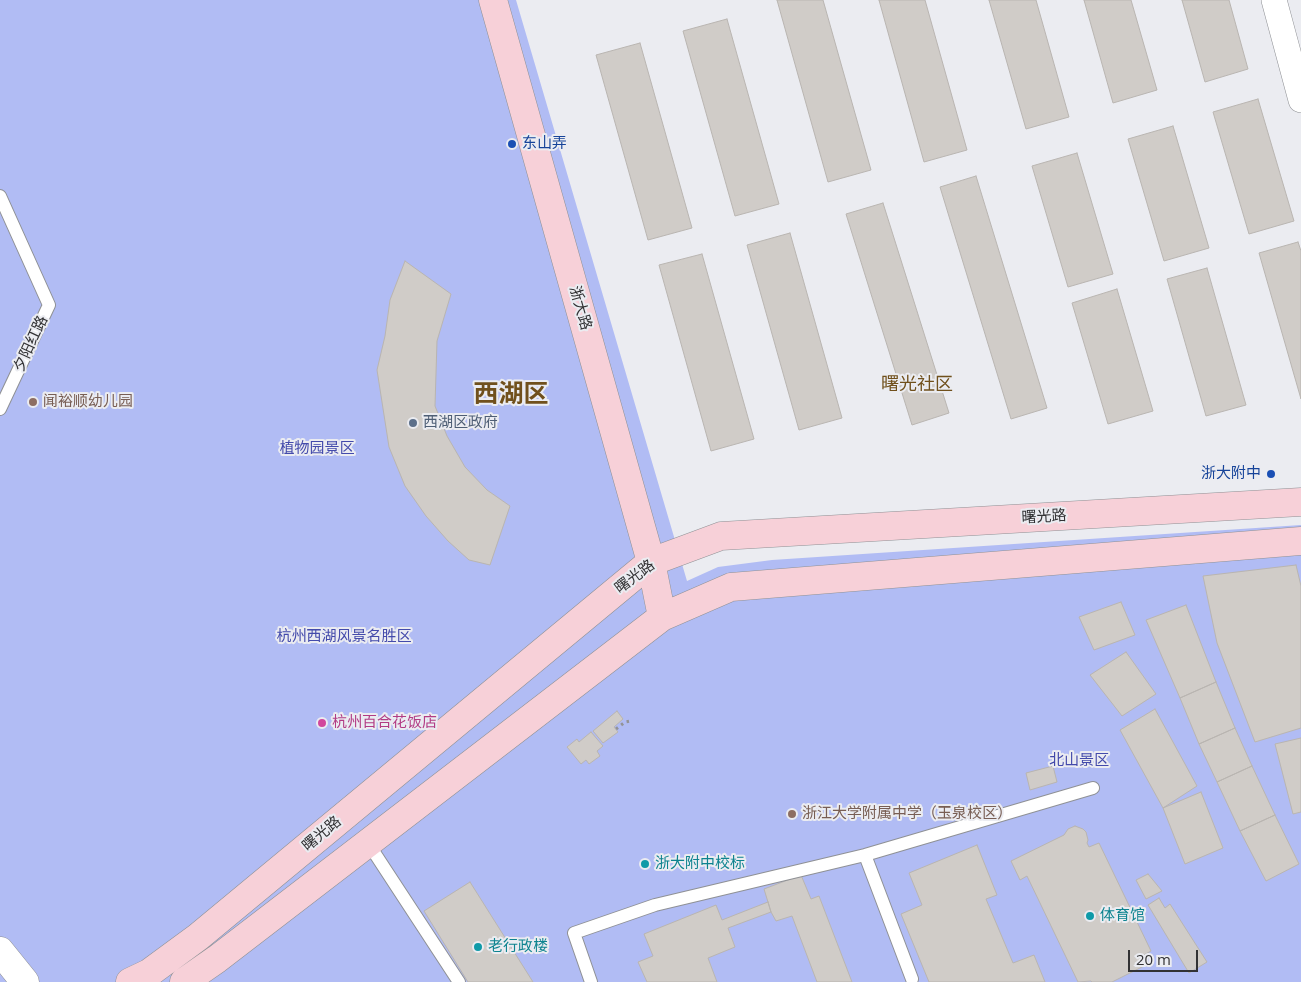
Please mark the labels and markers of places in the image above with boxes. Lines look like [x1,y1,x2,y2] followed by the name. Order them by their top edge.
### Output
[522,135,567,153] place label: 东山弄
[506,138,518,150] marker: 东山弄
[43,393,133,411] place label: 闻裕顺幼儿园
[27,396,39,408] marker: 闻裕顺幼儿园
[423,414,498,432] place label: 西湖区政府
[407,417,419,429] marker: 西湖区政府
[1201,465,1261,483] place label: 浙大附中
[1265,468,1277,480] marker: 浙大附中
[332,714,437,732] place label: 杭州百合花饭店
[316,717,328,729] marker: 杭州百合花饭店
[802,805,1012,823] place label: 浙江大学附属中学（玉泉校区）
[786,808,798,820] marker: 浙江大学附属中学（玉泉校区）
[655,855,745,873] place label: 浙大附中校标
[639,858,651,870] marker: 浙大附中校标
[1100,907,1145,925] place label: 体育馆
[1084,910,1096,922] marker: 体育馆
[488,938,548,956] place label: 老行政楼
[472,941,484,953] marker: 老行政楼

